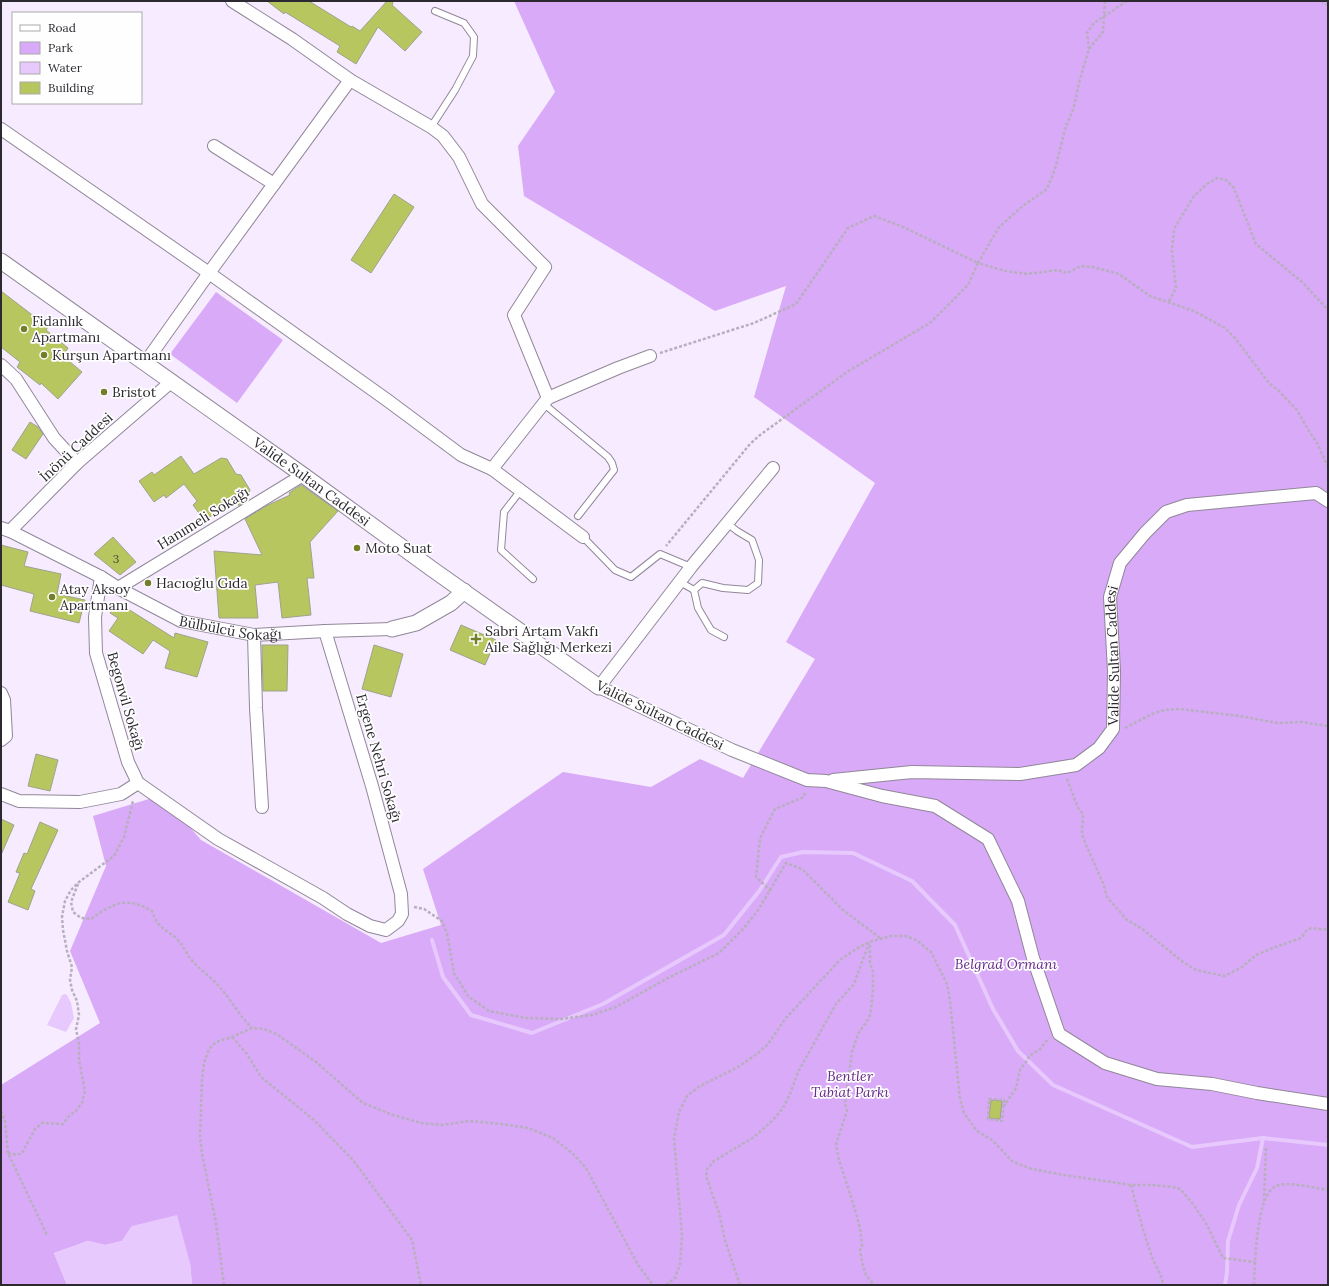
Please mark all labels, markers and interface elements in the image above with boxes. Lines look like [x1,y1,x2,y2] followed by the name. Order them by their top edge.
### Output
[12,12,142,104] legend
[48,20,76,35] text: Road
[48,40,74,55] text: Park
[48,60,83,75] text: Water
[48,80,94,95] text: Building
[31,312,100,346] place label: Fidanlık Apartmanı
[19,324,29,334] marker: Fidanlık Apartmanı
[52,346,171,364] place label: Kurşun Apartmanı
[39,350,49,360] marker: Kurşun Apartmanı
[112,383,157,401] place label: Bristot
[99,387,109,397] marker: Bristot
[36,408,116,485] street label: İnönü Caddesi
[249,433,374,530] street label: Valide Sultan Caddesi
[154,483,252,553] street label: Hanımeli Sokağı
[365,539,433,557] place label: Moto Suat
[352,543,362,553] marker: Moto Suat
[113,551,120,566] house number: 3
[156,574,248,592] place label: Hacıoğlu Gıda
[143,578,153,588] marker: Hacıoğlu Gıda
[59,580,131,614] place label: Atay Aksoy Apartmanı
[1101,583,1123,727] street label: Valide Sultan Caddesi
[47,592,57,602] marker: Atay Aksoy Apartmanı
[178,612,282,644] street label: Bülbülcü Sokağı
[484,622,612,656] place label: Sabri Artam Vakfı Aile Sağlığı Merkezi
[470,633,482,645] marker: Sabri Artam Vakfı Aile Sağlığı Merkezi
[103,650,149,752] street label: Begonvil Sokağı
[592,676,727,754] street label: Valide Sultan Caddesi
[352,692,406,824] street label: Ergene Nehri Sokağı
[955,955,1058,973] park label: Belgrad Ormanı
[811,1067,889,1101] park label: Bentler Tabiat Parkı

